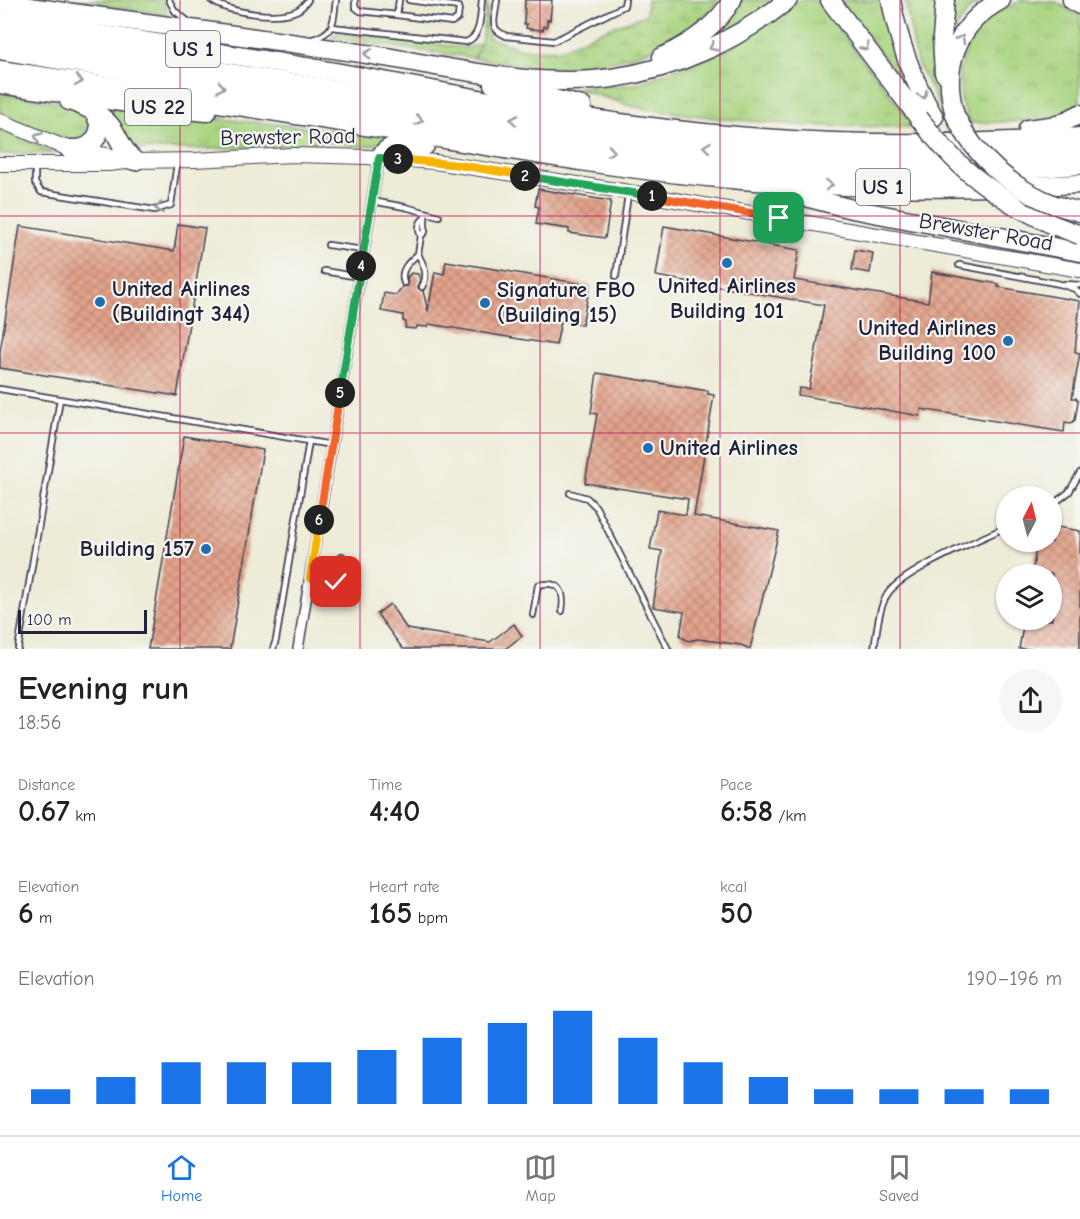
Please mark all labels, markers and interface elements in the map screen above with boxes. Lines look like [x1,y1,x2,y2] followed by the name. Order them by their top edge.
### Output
[166,31,220,67] road number: US 1
[954,34,966,45] one-way arrow
[708,39,719,51] one-way arrow
[858,40,869,51] one-way arrow
[364,49,373,61] one-way arrow
[74,75,83,87] one-way arrow
[216,80,226,93] one-way arrow
[125,89,191,125] road number: US 22
[916,89,928,100] one-way arrow
[414,113,424,126] one-way arrow
[509,114,519,126] one-way arrow
[220,123,356,151] street label: Brewster Road
[33,133,44,145] one-way arrow
[702,141,712,154] one-way arrow
[383,144,413,174] pin: 3
[607,145,616,157] one-way arrow
[394,150,402,168] text: 3
[510,161,540,191] pin: 2
[521,167,529,185] text: 2
[856,169,910,205] road number: US 1
[825,179,834,192] one-way arrow
[637,181,667,211] pin: 1
[649,187,655,205] text: 1
[753,192,804,243] pin
[154,201,163,213] one-way arrow
[762,201,795,234] icon: arrive
[917,207,1055,257] street label: Brewster Road
[346,251,376,281] pin: 4
[720,256,734,270] marker: United Airlines Building 101
[357,257,365,275] text: 4
[658,273,796,324] place label: United Airlines Building 101
[112,276,250,327] place label: United Airlines (Buildingt 344)
[497,277,635,328] place label: Signature FBO (Building 15)
[93,295,107,309] marker: United Airlines (Buildingt 344)
[478,296,492,310] marker: Signature FBO (Building 15)
[858,315,996,366] place label: United Airlines Building 100
[1001,334,1015,348] marker: United Airlines Building 100
[325,378,355,408] pin: 5
[336,384,344,402] text: 5
[660,435,798,461] place label: United Airlines
[641,441,655,455] marker: United Airlines
[996,486,1062,552] north arrow
[996,486,1062,630] map controls
[304,505,334,535] pin: 6
[315,511,323,529] text: 6
[80,536,194,562] place label: Building 157
[199,542,213,556] marker: Building 157
[310,556,361,607] pin
[996,564,1062,630] button: layers
[319,565,352,598] icon: check
[18,607,147,634] scale bar
[27,611,71,629] text: 100 m
[18,669,189,707] text: Evening run
[999,669,1062,732] button: share
[18,711,62,734] text: 18:56
[18,776,75,794] text: Distance
[369,776,402,794] text: Time
[720,776,752,794] text: Pace
[18,794,70,829] text: 0.67
[369,794,421,829] text: 4:40
[720,794,773,829] text: 6:58
[70,807,96,825] text: km
[773,807,807,825] text: /km
[18,878,79,896] text: Elevation
[369,878,440,896] text: Heart rate
[720,878,747,896] text: kcal
[18,896,34,931] text: 6
[369,896,412,931] text: 165
[720,896,753,931] text: 50
[34,909,52,927] text: m
[412,909,448,927] text: bpm
[18,967,95,990] text: Elevation
[967,967,1062,990] text: 190–196 m
[161,1151,202,1205] tab: Home
[524,1151,557,1205] tab: Map
[879,1151,919,1205] tab: Saved

